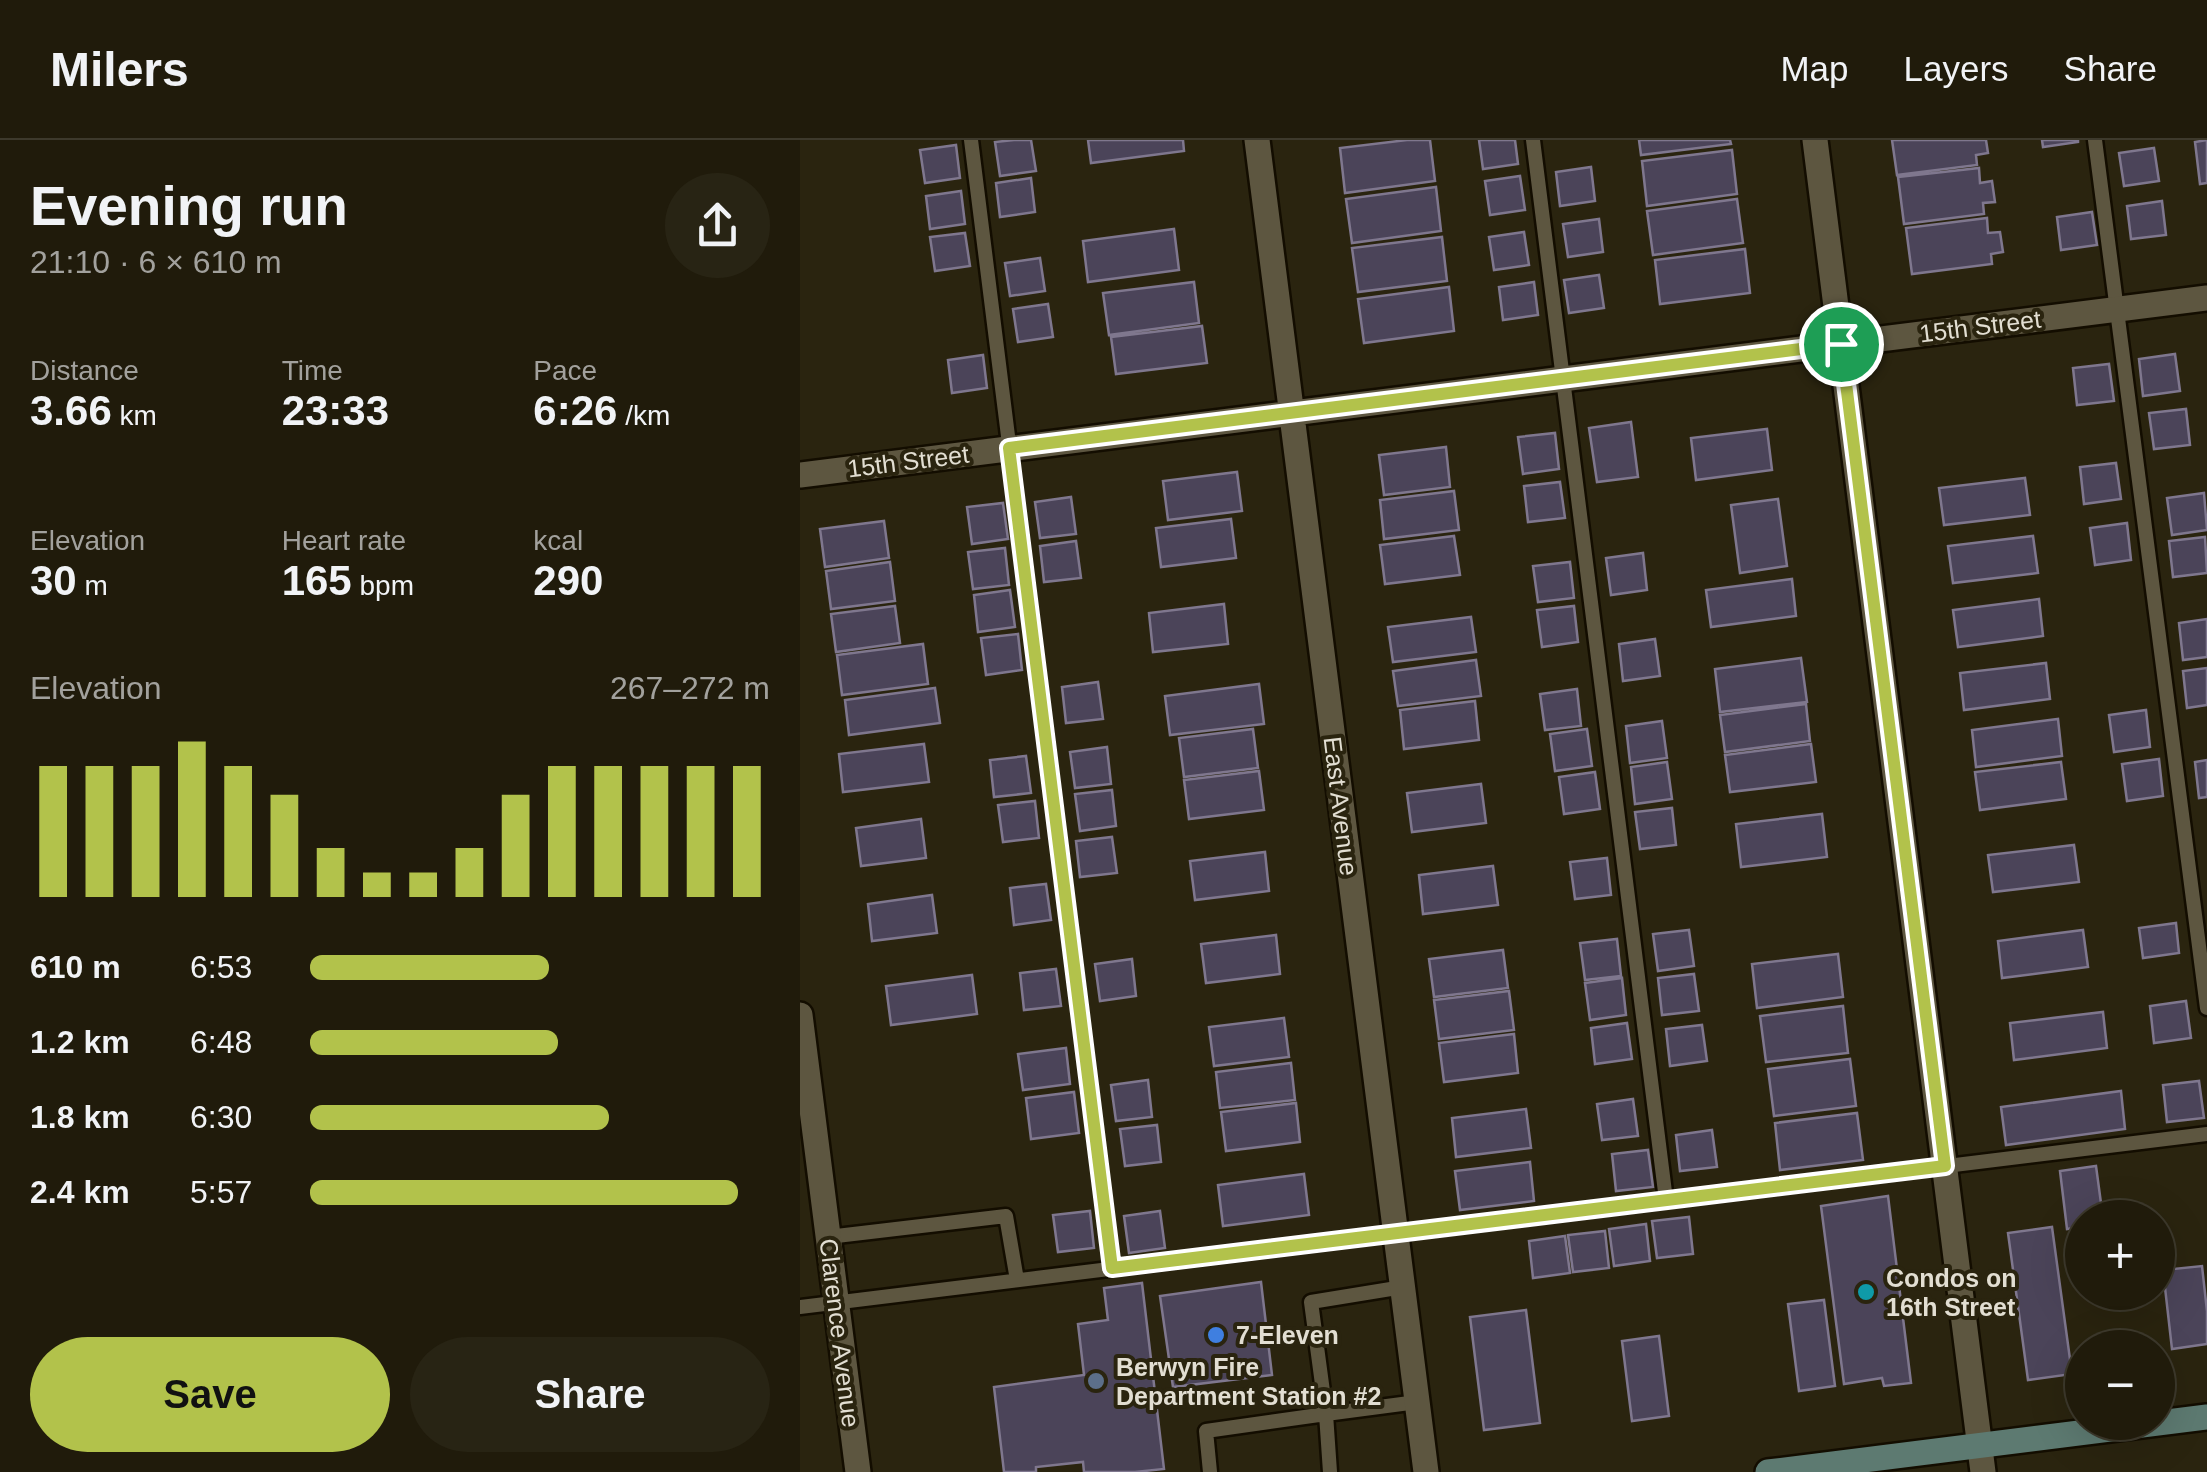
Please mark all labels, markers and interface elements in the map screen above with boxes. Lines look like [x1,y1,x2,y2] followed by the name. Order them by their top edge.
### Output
[50,43,189,96] text: Milers
[1780,49,1849,88] text: Map
[1904,49,2009,88] text: Layers
[2064,49,2157,88] text: Share
[665,173,770,278] button: share
[30,175,348,237] text: Evening run
[30,244,282,280] text: 21:10 · 6 × 610 m
[1799,302,1884,387] pin
[1918,305,2042,347] street label: 15th Street
[1814,317,1869,372] icon: arrive
[30,355,139,386] text: Distance
[282,355,343,386] text: Time
[533,355,597,386] text: Pace
[30,387,112,434] text: 3.66
[282,387,389,434] text: 23:33
[533,387,617,434] text: 6:26
[112,400,157,431] text: km
[617,400,670,431] text: /km
[846,440,970,482] street label: 15th Street
[30,525,145,556] text: Elevation
[282,525,406,556] text: Heart rate
[533,525,583,556] text: kcal
[30,557,77,604] text: 30
[282,557,352,604] text: 165
[533,557,603,604] text: 290
[77,570,108,601] text: m
[352,570,414,601] text: bpm
[30,670,162,706] text: Elevation
[610,670,770,706] text: 267–272 m
[1319,735,1363,877] street label: East Avenue
[30,949,121,985] text: 610 m
[190,949,252,985] text: 6:53
[30,1024,130,1060] text: 1.2 km
[190,1024,252,1060] text: 6:48
[30,1099,130,1135] text: 1.8 km
[190,1099,252,1135] text: 6:30
[30,1174,130,1210] text: 2.4 km
[190,1174,252,1210] text: 5:57
[2065,1200,2175,1440] map controls
[2065,1200,2175,1310] button: +
[815,1237,865,1429] street label: Clarence Avenue
[1886,1264,2017,1321] place label: Condos on 16th Street
[1855,1281,1877,1303] marker: Condos on 16th Street
[1236,1321,1339,1349] place label: 7-Eleven
[1205,1324,1227,1346] marker: 7-Eleven
[2065,1330,2175,1440] button: −
[30,1337,390,1452] button: Save
[410,1337,770,1452] button: Share
[1116,1353,1381,1410] place label: Berwyn Fire Department Station #2
[1085,1370,1107,1392] marker: Berwyn Fire Department Station #2

